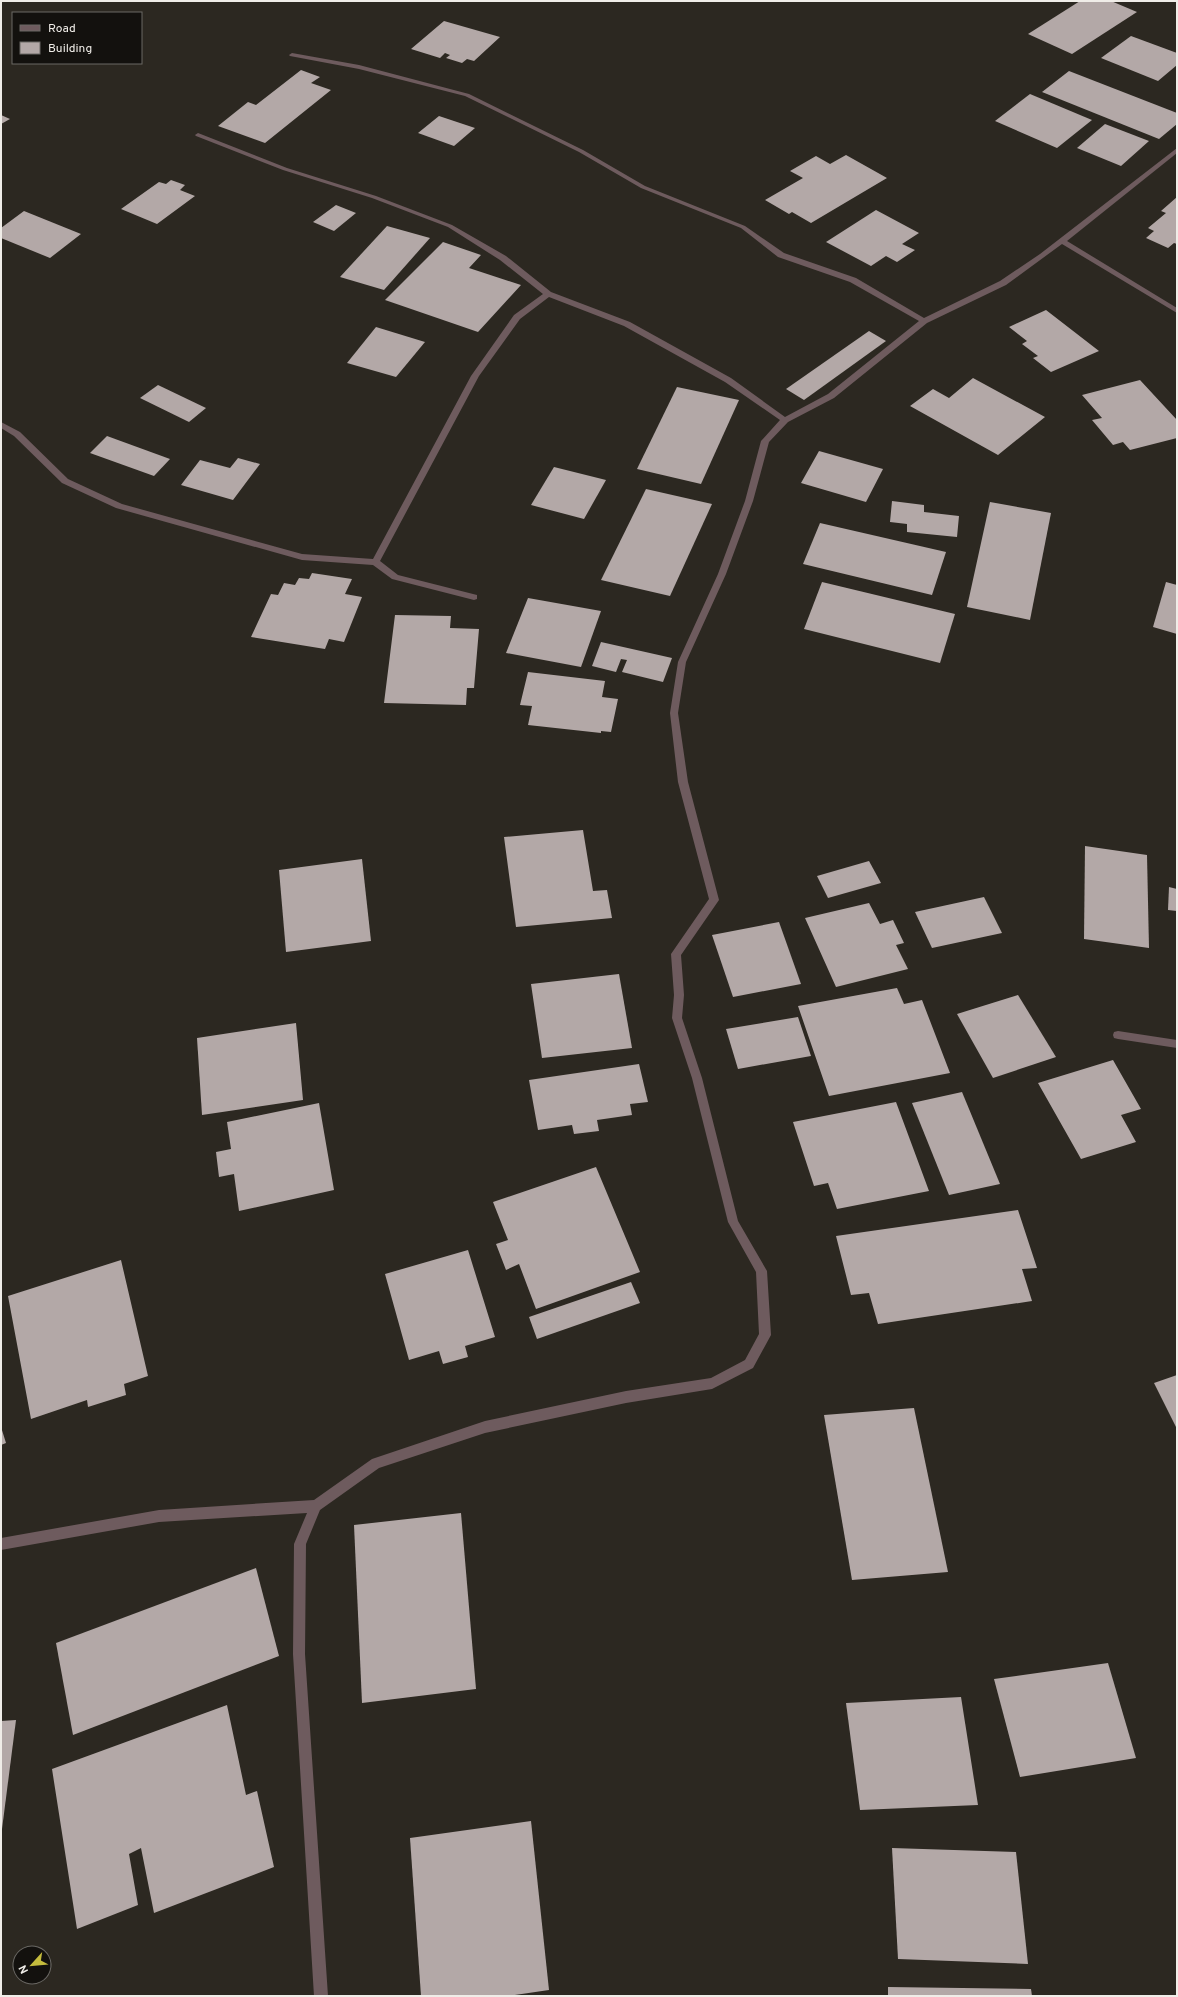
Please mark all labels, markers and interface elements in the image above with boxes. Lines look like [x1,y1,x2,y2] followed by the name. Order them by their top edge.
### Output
[12,12,142,64] legend
[48,21,76,37] text: Road
[48,41,92,57] text: Building
[12,1945,52,1985] north arrow
[16,1962,32,1976] text: N

